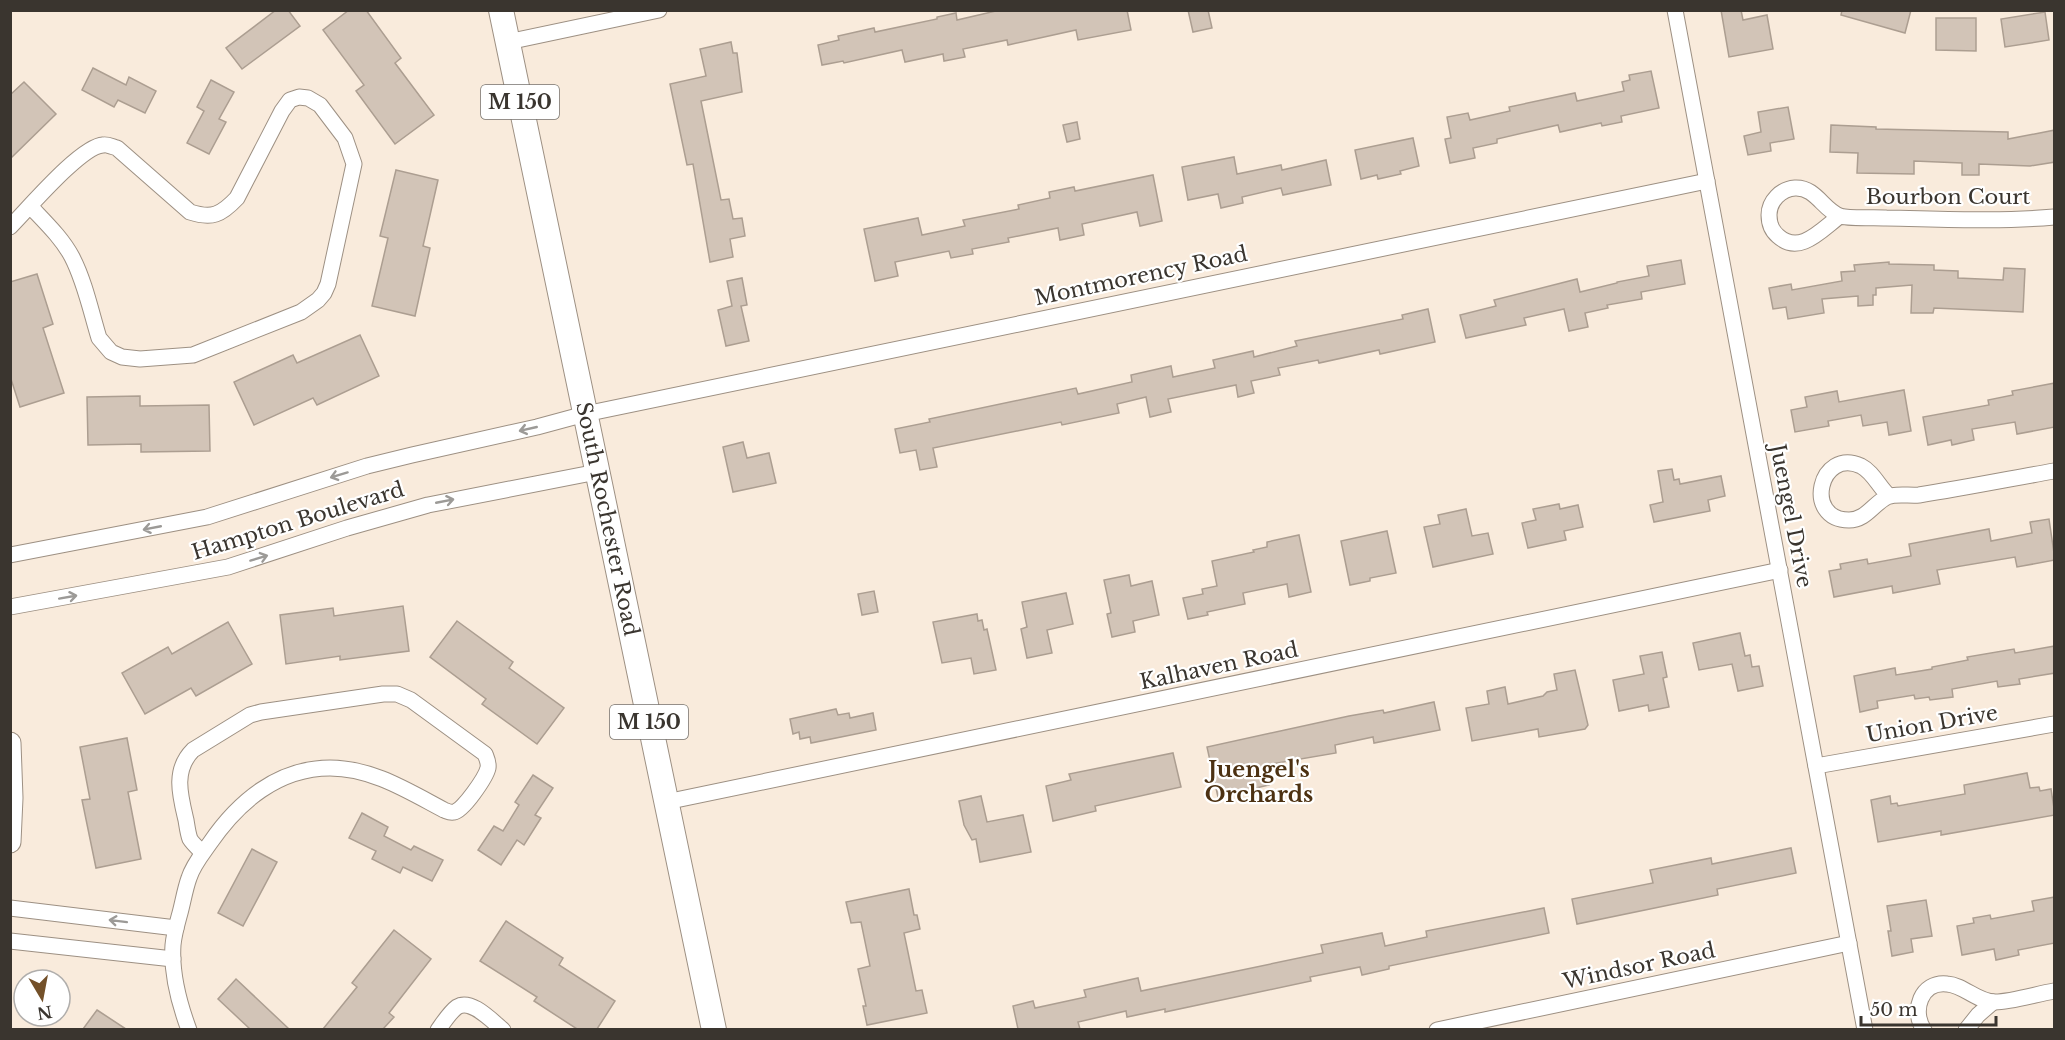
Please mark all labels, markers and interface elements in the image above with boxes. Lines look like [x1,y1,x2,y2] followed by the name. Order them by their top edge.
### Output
[481,85,559,119] road number: M 150
[1866,184,2030,210] street label: Bourbon Court
[1032,241,1250,311] street label: Montmorency Road
[570,400,644,638] street label: South Rochester Road
[519,424,539,435] one-way arrow
[1764,439,1818,590] street label: Juengel Drive
[330,470,349,481] one-way arrow
[189,476,407,566] street label: Hampton Boulevard
[435,495,455,506] one-way arrow
[142,523,162,534] one-way arrow
[249,552,268,563] one-way arrow
[58,591,78,602] one-way arrow
[1137,637,1301,695] street label: Kalhaven Road
[1864,700,2000,748] street label: Union Drive
[610,705,688,739] road number: M 150
[1204,756,1313,808] district label: Juengel's Orchards
[108,915,128,926] one-way arrow
[1560,937,1718,995] street label: Windsor Road
[12,968,72,1028] north arrow
[1861,989,1996,1027] scale bar
[1870,999,1918,1021] text: 50 m
[35,1002,54,1024] text: N

